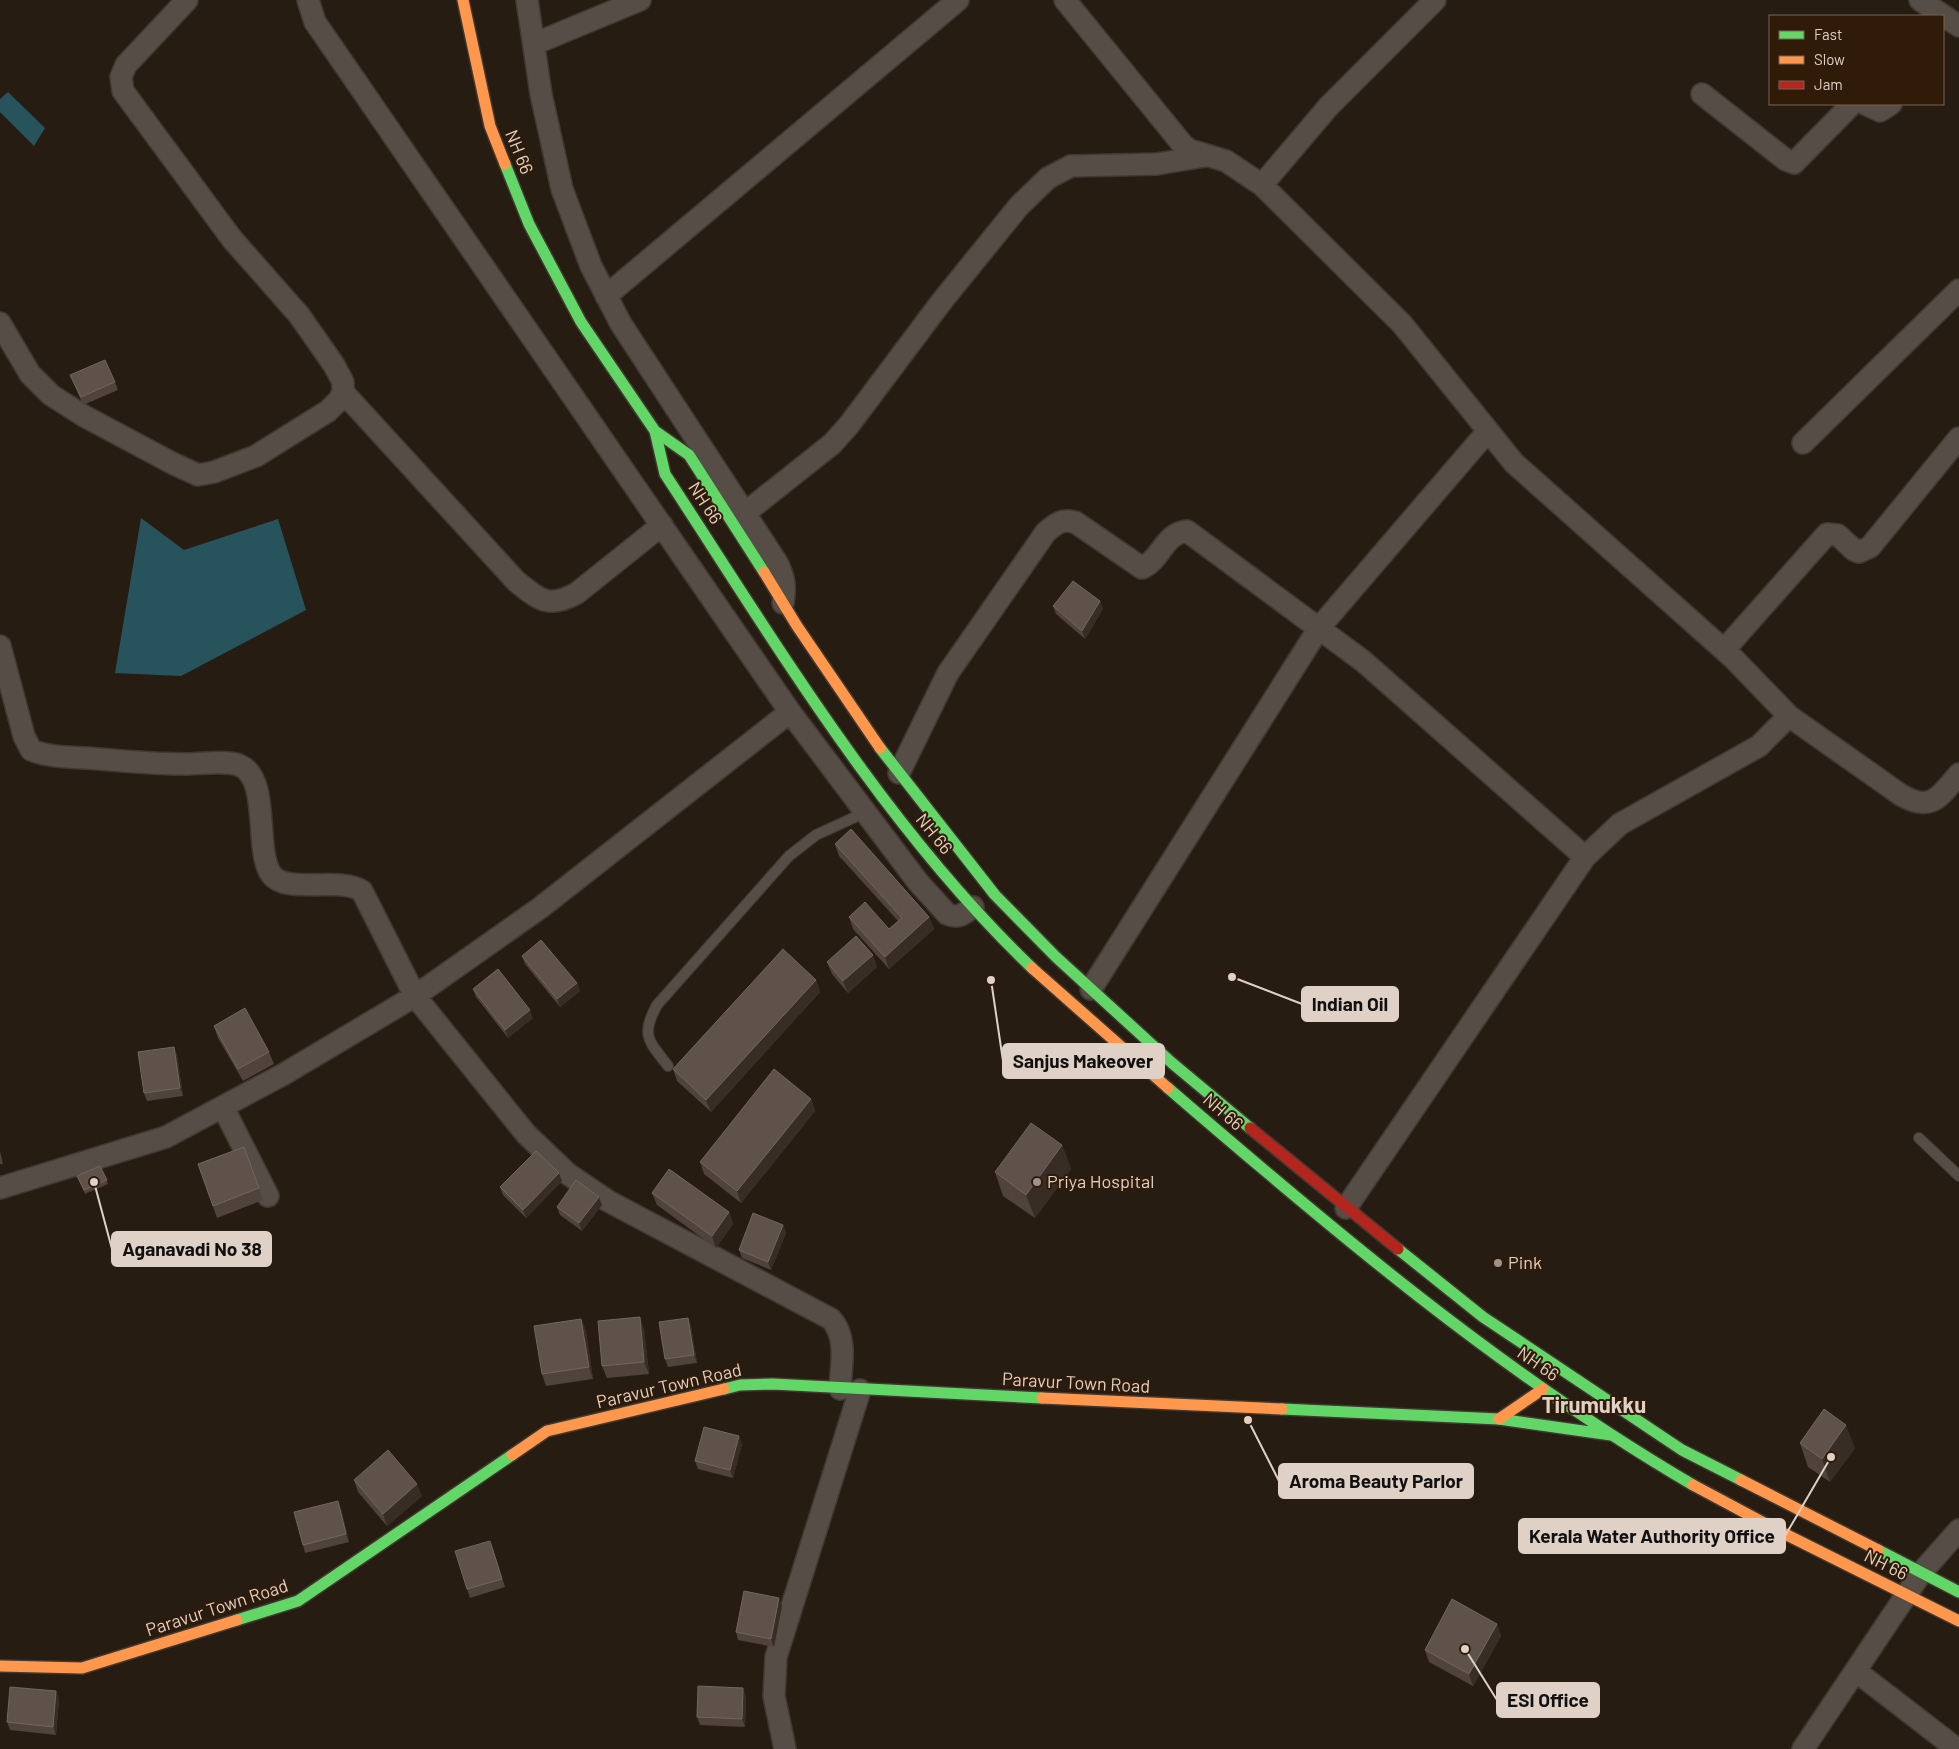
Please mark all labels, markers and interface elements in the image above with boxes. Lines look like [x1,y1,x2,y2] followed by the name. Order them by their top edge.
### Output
[1769,15,1944,105] legend
[1814,25,1842,43] text: Fast
[1814,50,1845,68] text: Slow
[1814,75,1843,93] text: Jam
[501,126,539,177] street label: NH 66
[684,477,728,528] street label: NH 66
[912,809,958,858] street label: NH 66
[1302,987,1398,1021] callout: Indian Oil
[1312,992,1388,1015] text: Indian Oil
[1003,1044,1164,1078] callout: Sanjus Makeover
[1013,1049,1154,1072] text: Sanjus Makeover
[1199,1088,1248,1135] street label: NH 66
[1047,1170,1154,1192] place label: Priya Hospital
[1031,1176,1043,1188] marker: Priya Hospital
[112,1232,271,1266] callout: Aganavadi No 38
[122,1237,262,1260] text: Aganavadi No 38
[1508,1251,1542,1273] place label: Pink
[1492,1257,1504,1269] marker: Pink
[1513,1341,1564,1385] street label: NH 66
[594,1358,743,1412] street label: Paravur Town Road
[1001,1367,1151,1397] street label: Paravur Town Road
[1542,1391,1646,1417] district label: Tirumukku
[1279,1464,1473,1498] callout: Aroma Beauty Parlor
[1289,1469,1464,1492] text: Aroma Beauty Parlor
[1519,1519,1785,1553] callout: Kerala Water Authority Office
[1529,1524,1775,1547] text: Kerala Water Authority Office
[1861,1544,1912,1584] street label: NH 66
[143,1574,291,1640] street label: Paravur Town Road
[1497,1683,1599,1717] callout: ESI Office
[1507,1688,1589,1711] text: ESI Office

